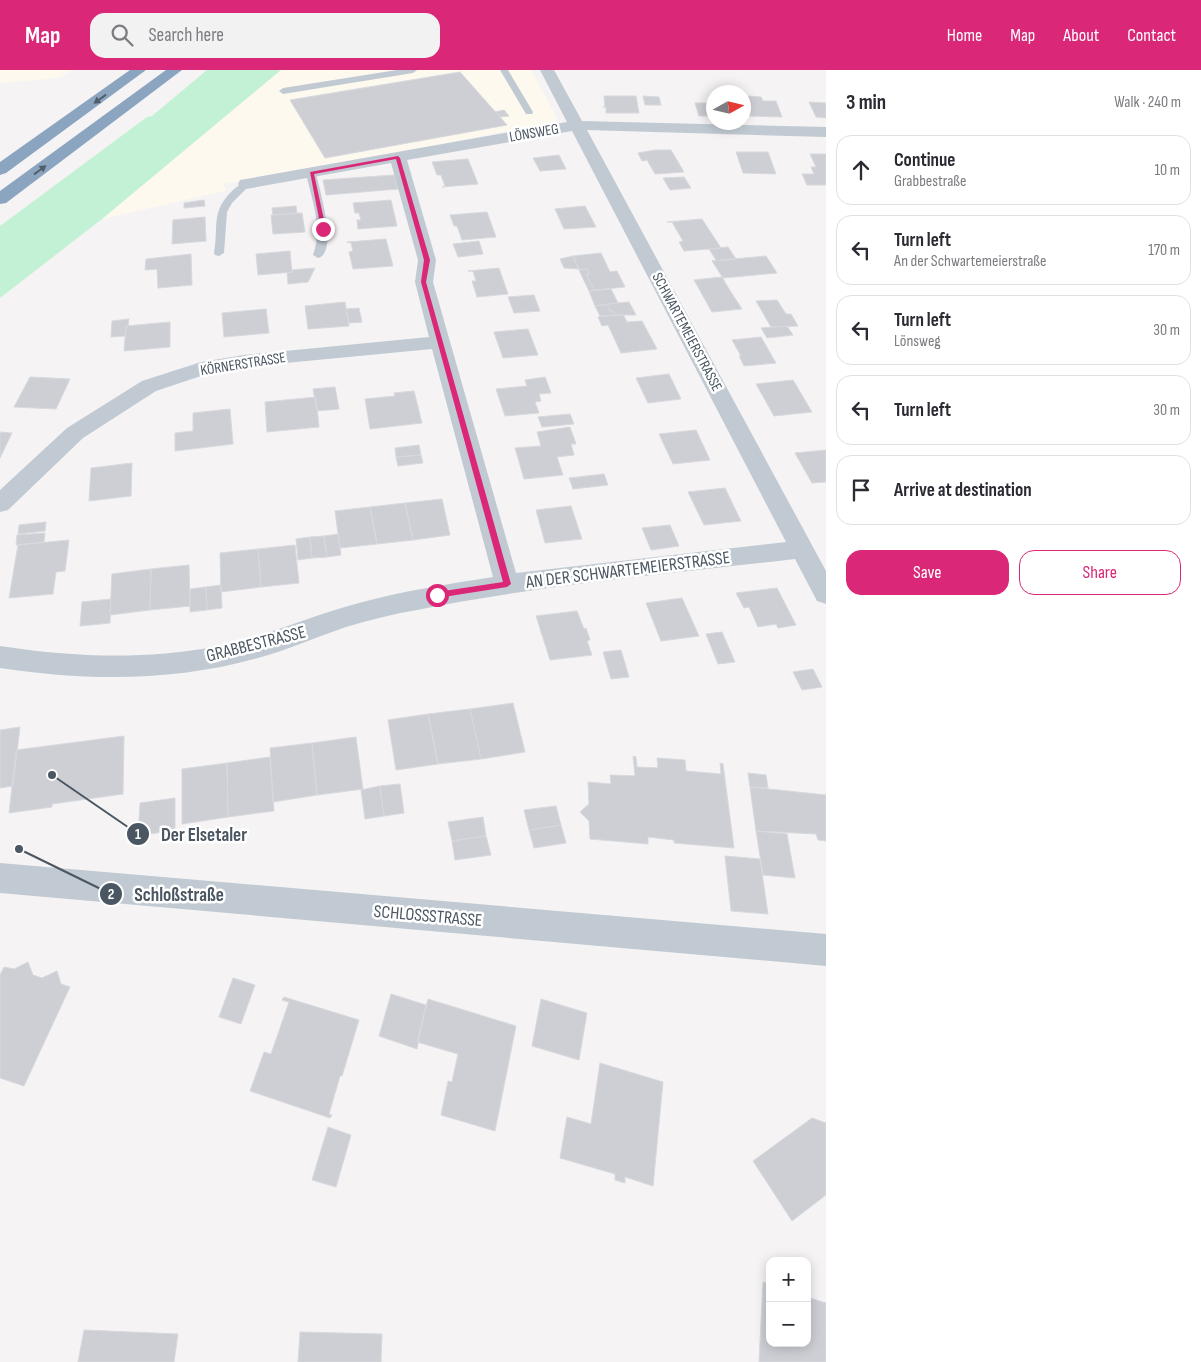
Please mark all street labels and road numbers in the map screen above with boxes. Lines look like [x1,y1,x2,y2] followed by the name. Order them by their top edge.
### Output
[508,119,560,147] street label: LÖNSWEG
[648,269,726,395] street label: SCHWARTEMEIERSTRASSE
[199,348,287,380] street label: KÖRNERSTRASSE
[524,547,731,593] street label: AN DER SCHWARTEMEIERSTRASSE
[204,622,308,666] street label: GRABBESTRASSE
[373,901,483,931] street label: SCHLOSSSTRASSE

